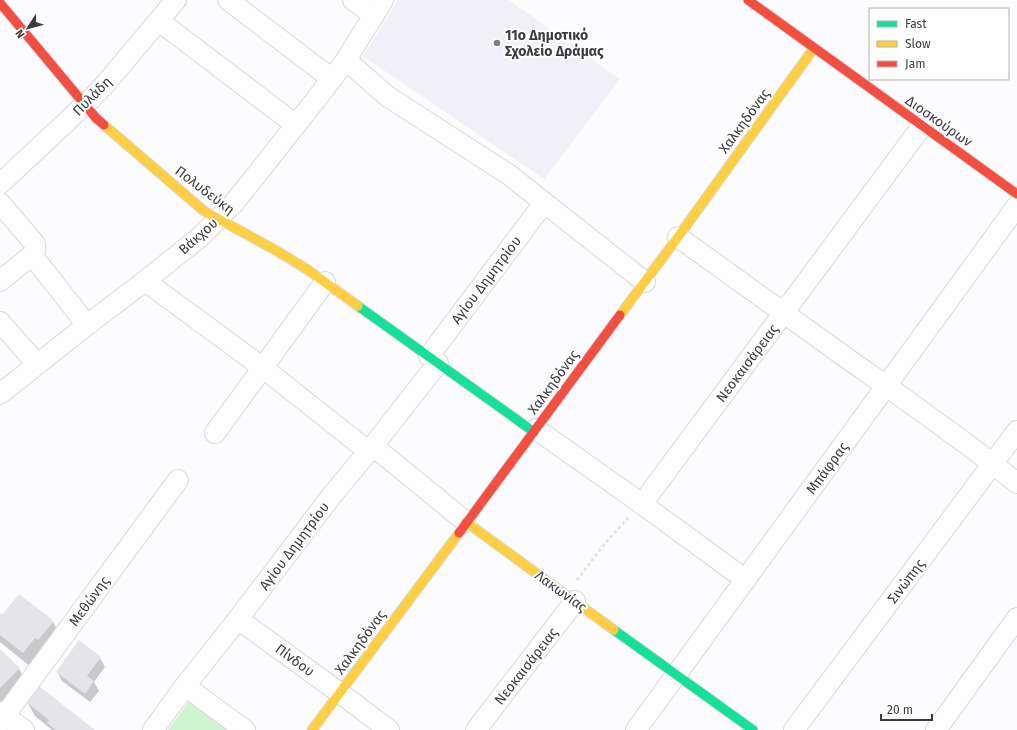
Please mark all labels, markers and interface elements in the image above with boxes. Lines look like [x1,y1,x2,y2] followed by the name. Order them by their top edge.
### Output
[8,8,48,48] north arrow
[869,8,1009,80] legend
[905,17,927,31] text: Fast
[13,27,28,40] text: N
[505,27,604,60] place label: 11ο Δημοτικό Σχολείο Δράμας
[905,37,931,51] text: Slow
[492,38,502,48] marker: 11ο Δημοτικό Σχολείο Δράμας
[905,57,925,71] text: Jam
[69,73,116,120] street label: Πυλάδη
[715,85,774,157] street label: Χαλκηδόνας
[902,92,976,151] street label: Διοσκούρων
[172,162,238,218] street label: Πολυδεύκη
[175,214,221,258] street label: Βάκχου
[448,233,525,328] street label: Αγίου Δημητρίου
[713,321,782,406] street label: Νεοκαισάρειας
[524,346,583,418] street label: Χαλκηδόνας
[803,439,852,498] street label: Μπάφρας
[256,499,333,594] street label: Αγίου Δημητρίου
[884,555,929,607] street label: Σινώπης
[532,567,590,616] street label: Λακωνίας
[66,573,113,630] street label: Μεθώνης
[331,606,390,678] street label: Χαλκηδόνας
[491,624,562,708] street label: Νεοκαισάρειας
[272,641,318,680] street label: Πίνδου
[881,696,932,722] scale bar
[887,703,913,717] text: 20 m

